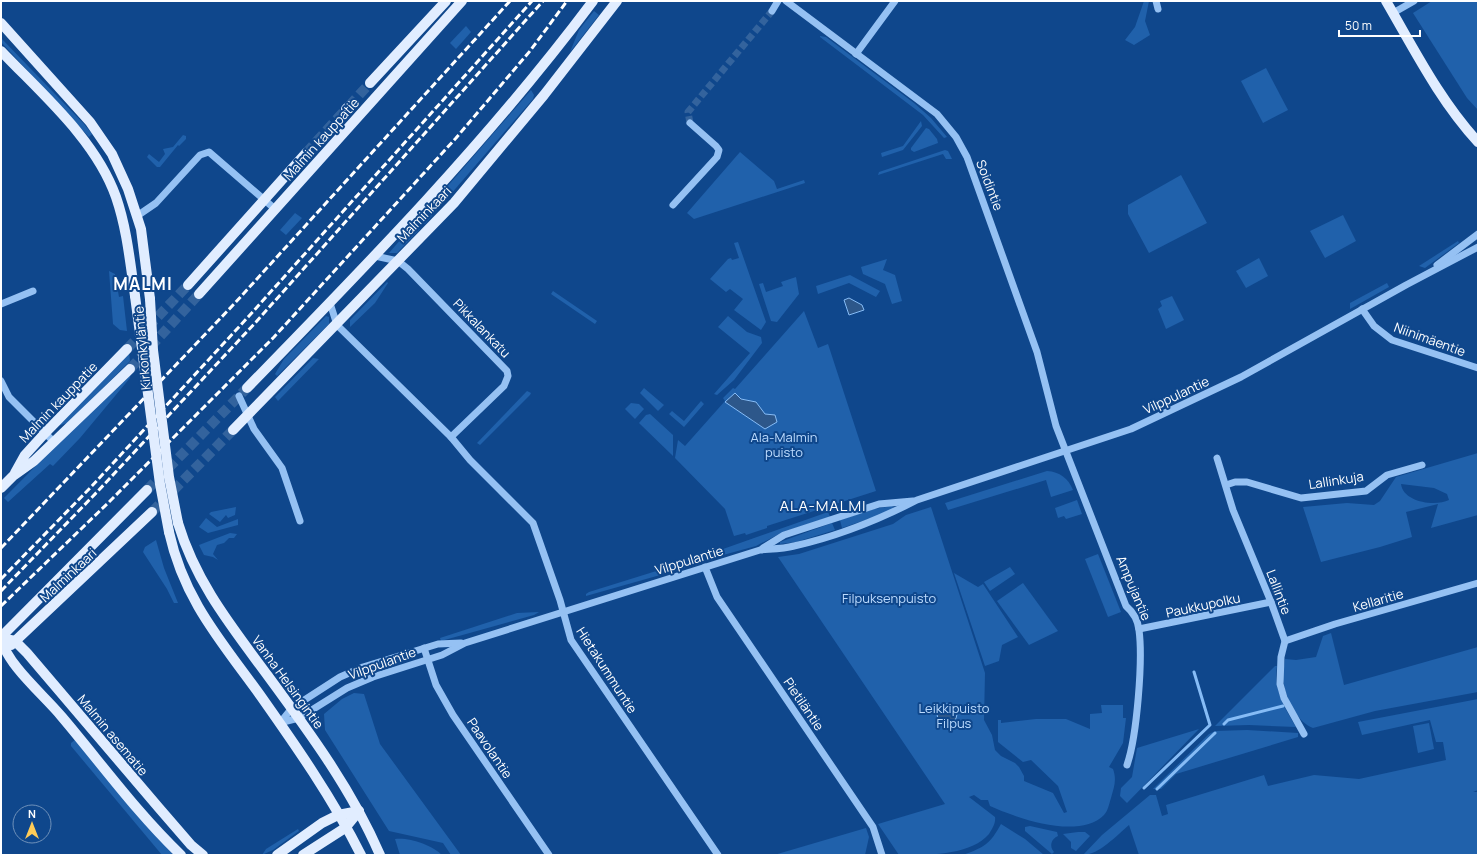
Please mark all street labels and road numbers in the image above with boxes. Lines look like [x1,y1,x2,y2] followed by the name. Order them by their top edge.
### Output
[279,94,363,184] street label: Malmin kauppatie
[972,157,1008,213] street label: Soidintie
[393,182,455,246] street label: Malminkaari
[449,295,515,361] street label: Pikkalankatu
[129,305,155,391] street label: Kirkonkyläntie
[1392,318,1469,360] street label: Niinimäentie
[15,358,101,446] street label: Malmin kauppatie
[1140,372,1212,418] street label: Vilppulantie
[1307,467,1365,493] street label: Lallinkuja
[653,541,726,579] street label: Vilppulantie
[36,544,100,606] street label: Malminkaari
[1112,553,1156,624] street label: Ampujantie
[1262,567,1296,617] street label: Lallintie
[1351,584,1406,616] street label: Kellaritie
[1164,588,1242,622] street label: Paukkupolku
[572,623,642,717] street label: Hietakummuntie
[248,632,328,733] street label: Vanha Helsingintie
[346,642,419,684] street label: Vilppulantie
[780,674,829,734] street label: Pietiläntie
[74,690,153,780] street label: Malmin asematie
[463,714,517,782] street label: Paavolantie

